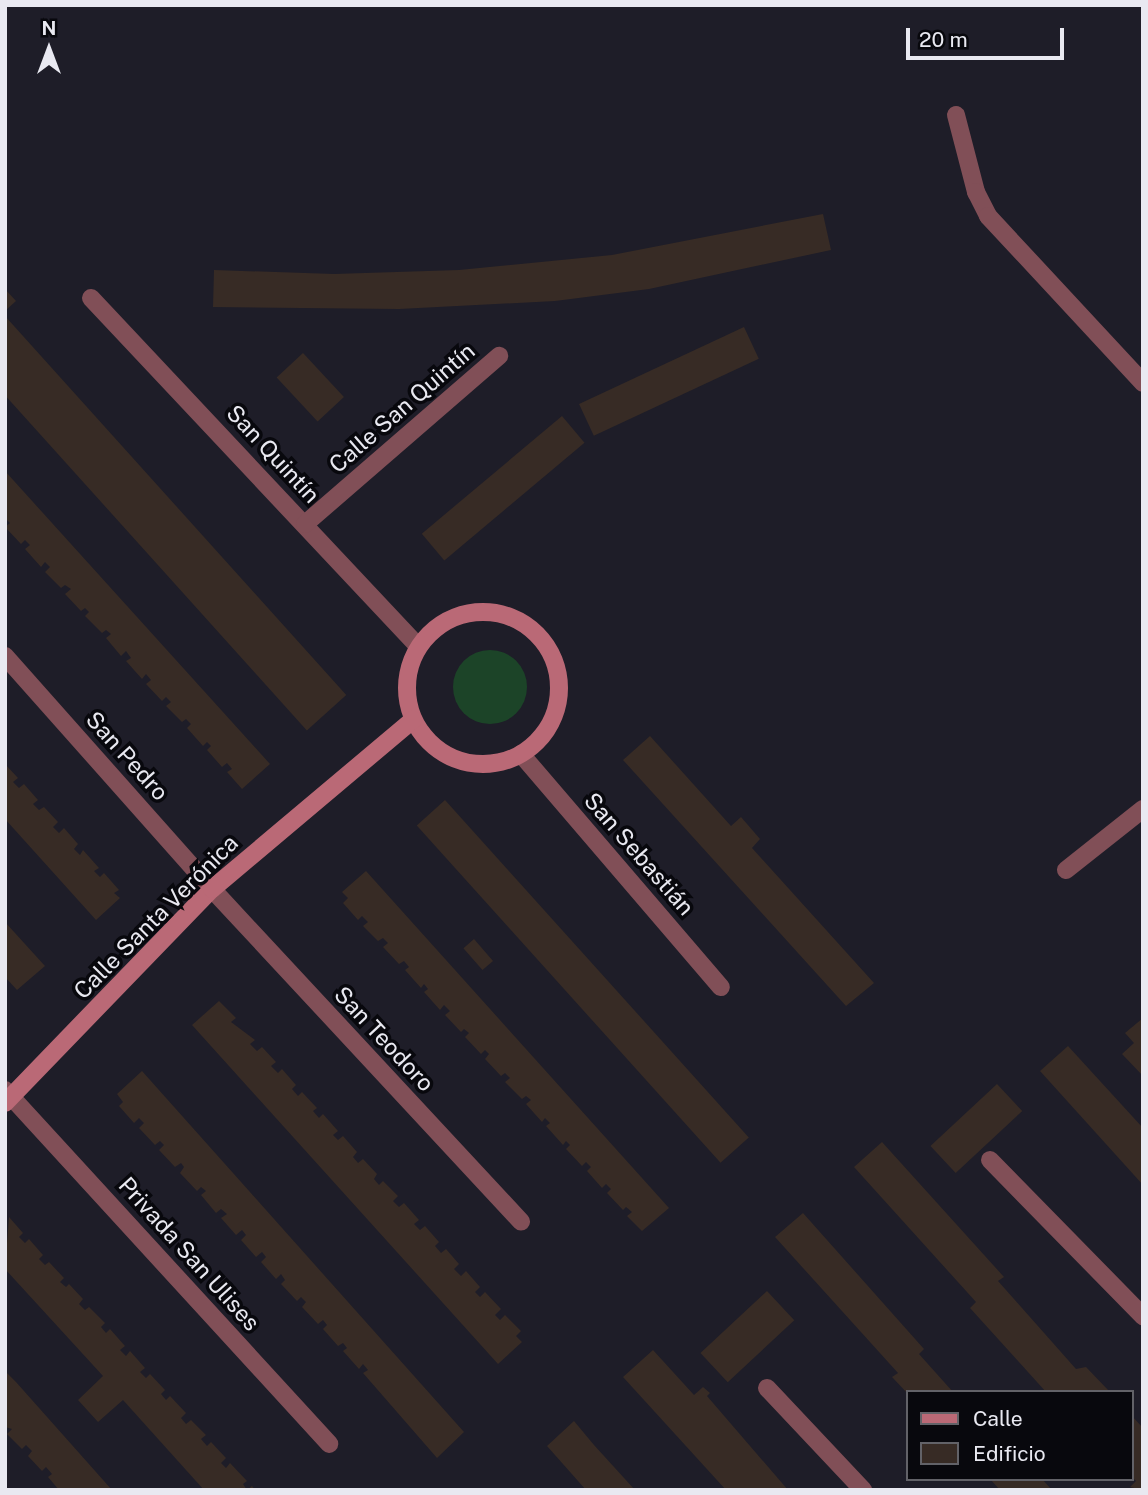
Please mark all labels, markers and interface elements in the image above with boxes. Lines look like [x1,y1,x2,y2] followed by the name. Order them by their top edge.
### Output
[14,14,84,84] north arrow
[910,14,1068,58] scale bar
[42,17,56,39] text: N
[919,27,968,52] text: 20 m
[323,337,481,479] street label: Calle San Quintín
[221,399,325,509] street label: San Quintín
[80,706,174,806] street label: San Pedro
[578,787,700,921] street label: San Sebastián
[68,829,244,1005] street label: Calle Santa Verónica
[328,981,440,1097] street label: San Teodoro
[113,1171,265,1337] street label: Privada San Ulises
[906,1390,1134,1481] legend
[973,1406,1023,1431] text: Calle
[973,1441,1046,1466] text: Edificio

